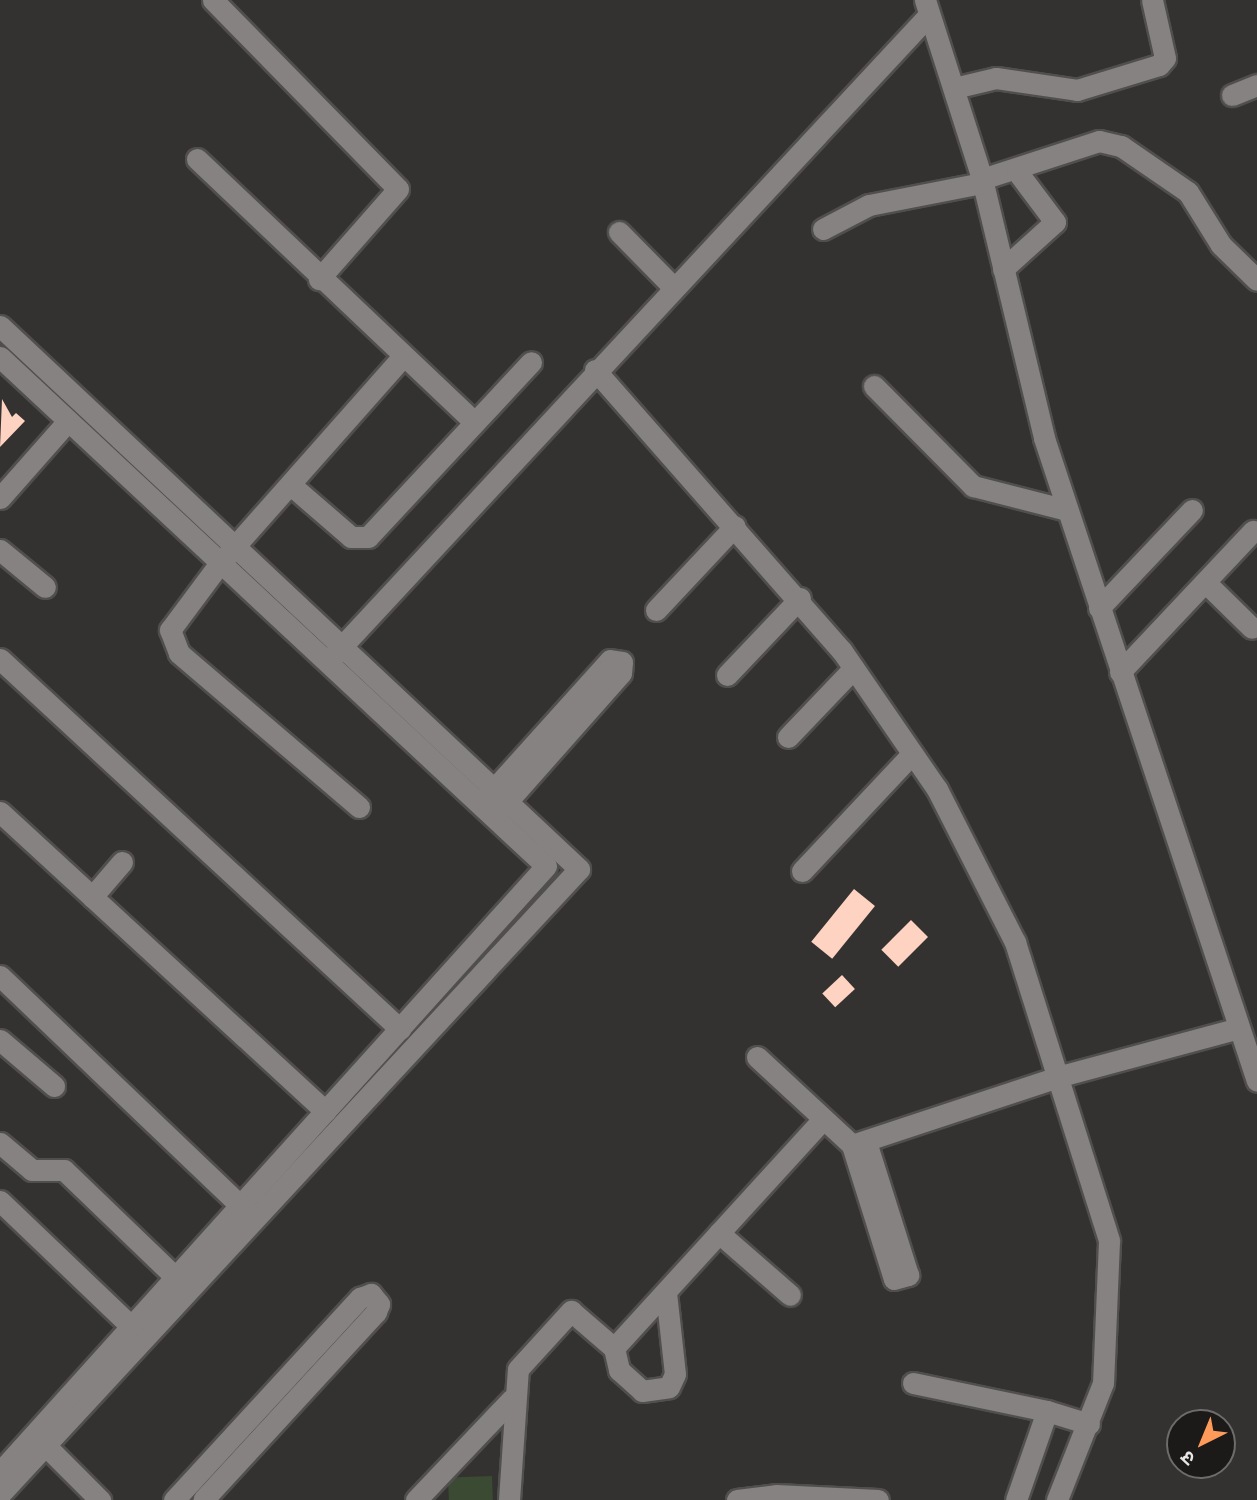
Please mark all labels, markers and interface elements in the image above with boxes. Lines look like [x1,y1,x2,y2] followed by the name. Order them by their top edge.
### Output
[1166,1409,1236,1479] north arrow
[1176,1446,1200,1470] text: उ

